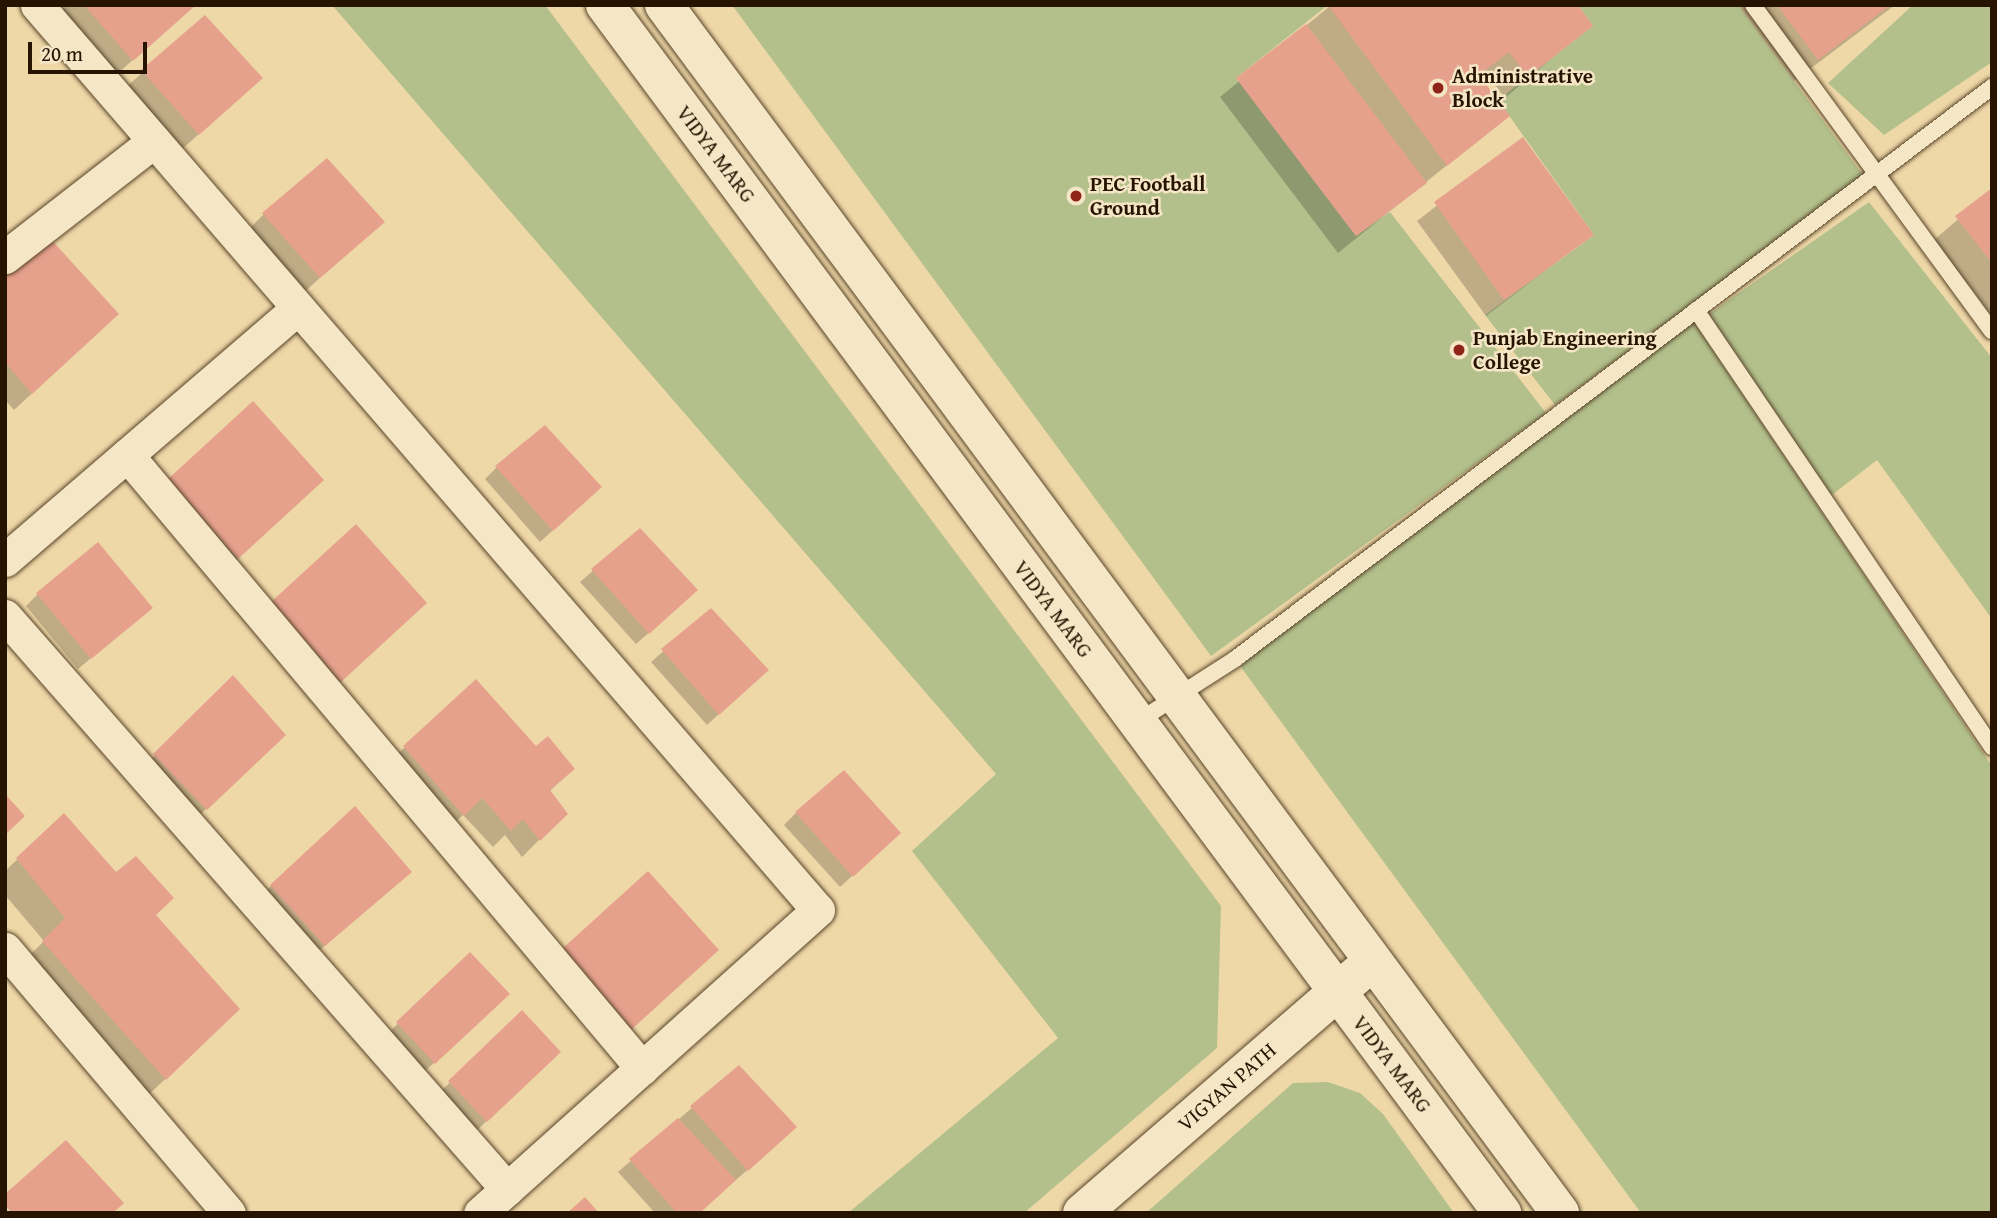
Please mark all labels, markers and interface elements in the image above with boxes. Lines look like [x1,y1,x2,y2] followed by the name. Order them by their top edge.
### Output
[32,28,150,72] scale bar
[41,38,83,69] text: 20 m
[1452,63,1593,113] place label: Administrative Block
[1430,80,1446,96] marker: Administrative Block
[671,100,761,208] street label: VIDYA MARG
[1090,171,1206,221] place label: PEC Football Ground
[1068,188,1084,204] marker: PEC Football Ground
[1473,325,1657,375] place label: Punjab Engineering College
[1451,342,1467,358] marker: Punjab Engineering College
[1008,555,1098,663] street label: VIDYA MARG
[1347,1010,1437,1118] street label: VIDYA MARG
[1173,1037,1281,1137] street label: VIGYAN PATH

